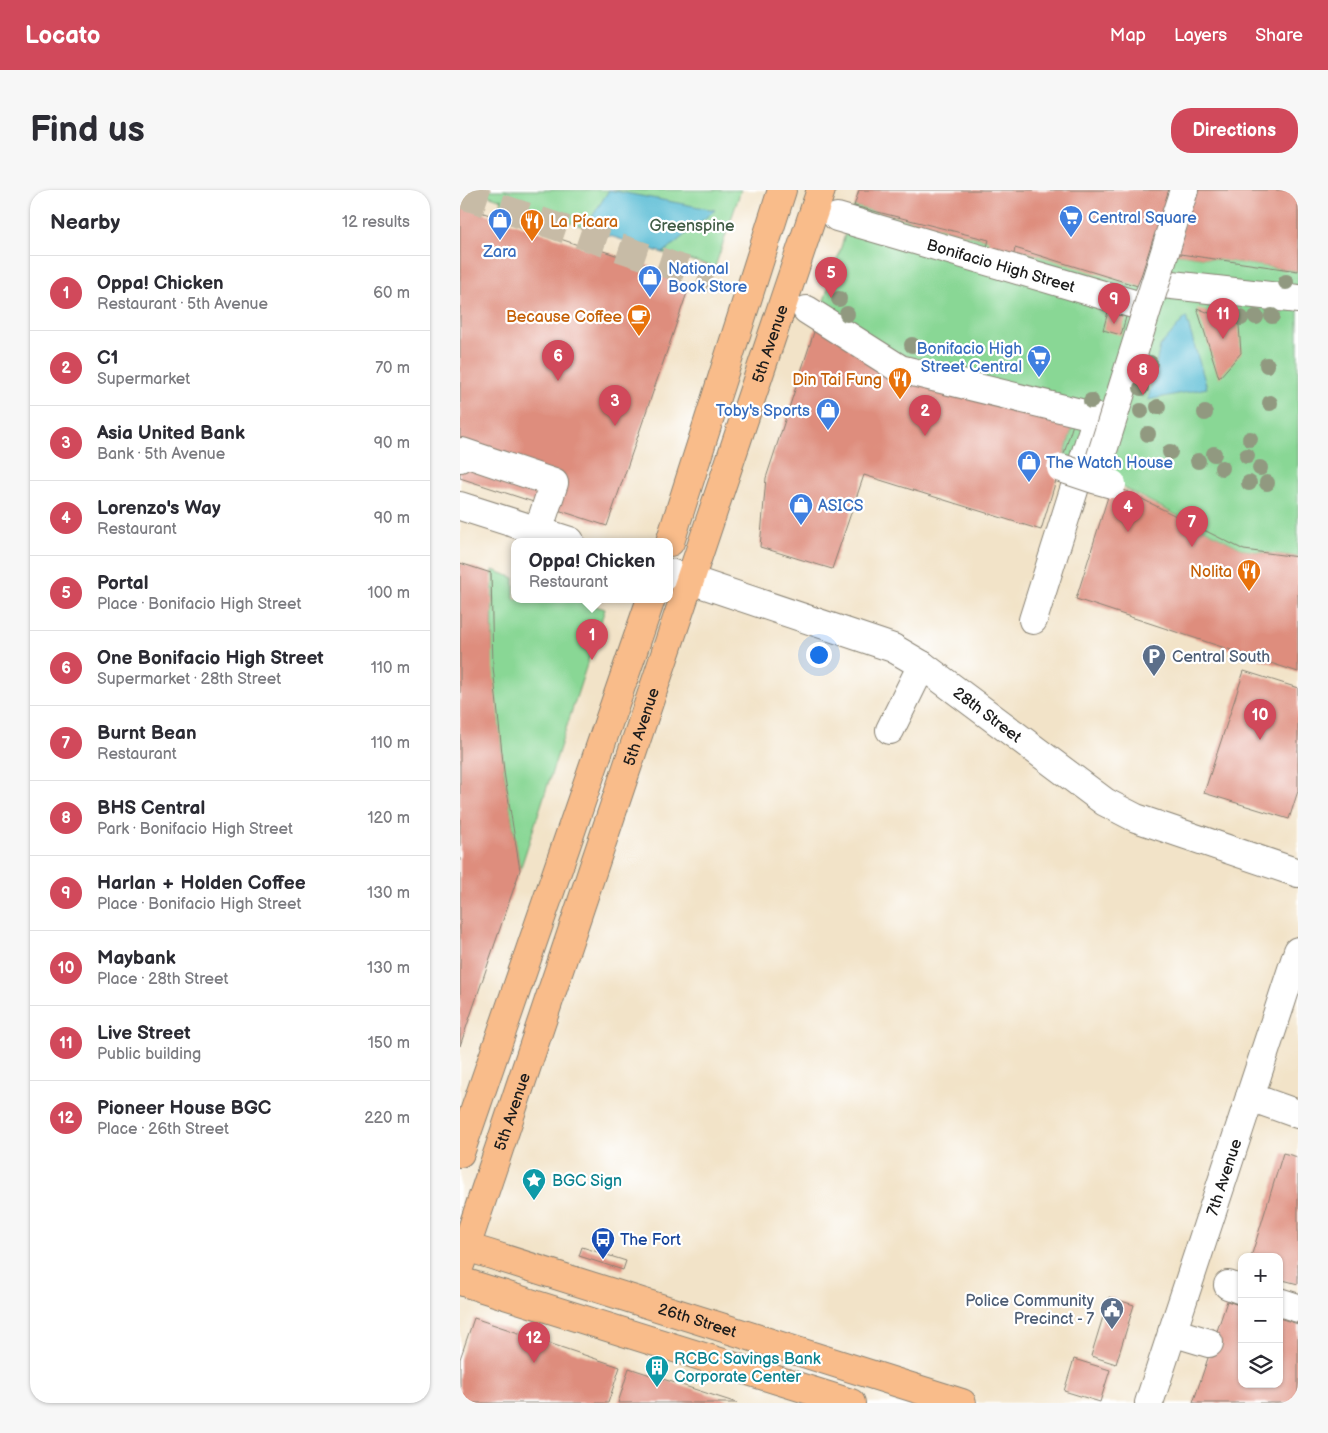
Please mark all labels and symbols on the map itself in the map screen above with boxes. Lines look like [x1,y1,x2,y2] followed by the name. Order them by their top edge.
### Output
[1058,204,1084,238] supermarket icon: Central Square
[487,207,513,241] shop icon: Zara
[519,208,545,242] restaurant icon: La Pícara
[1088,209,1197,228] place label: Central Square
[550,213,618,232] place label: La Pícara
[650,217,735,236] park label: Greenspine
[924,236,1077,297] street label: Bonifacio High Street
[482,243,517,262] place label: Zara
[815,257,847,298] pin: 5
[668,260,748,297] place label: National Book Store
[637,264,663,298] shop icon: National Book Store
[1098,283,1130,324] pin: 9
[1207,298,1239,339] pin: 11
[749,302,793,385] street label: 5th Avenue
[626,303,652,337] cafe icon: Because Coffee
[506,308,622,327] place label: Because Coffee
[542,340,574,381] pin: 6
[917,340,1022,377] place label: Bonifacio High Street Central
[1026,344,1052,378] supermarket icon: Bonifacio High Street Central
[1127,354,1159,395] pin: 8
[887,366,913,400] restaurant icon: Din Tai Fung
[792,371,882,390] place label: Din Tai Fung
[599,385,631,426] pin: 3
[909,395,941,436] pin: 2
[815,397,841,431] shop icon: Toby's Sports
[716,402,810,421] place label: Toby's Sports
[1016,449,1042,483] shop icon: The Watch House
[1046,454,1174,473] place label: The Watch House
[1112,491,1144,532] pin: 4
[788,492,814,526] shop icon: ASICS
[818,497,863,516] place label: ASICS
[1176,506,1208,547] pin: 7
[1236,558,1262,592] restaurant icon: Nolita
[1190,563,1232,582] place label: Nolita
[576,619,608,660] pin: 1
[806,642,832,668] your location
[1141,643,1167,677] parking icon: Central South
[1172,648,1270,667] place label: Central South
[949,684,1025,747] street label: 28th Street
[620,685,664,768] street label: 5th Avenue
[1244,699,1276,740] pin: 10
[491,1070,535,1153] street label: 5th Avenue
[1203,1136,1247,1218] street label: 7th Avenue
[521,1167,547,1201] place icon: BGC Sign
[552,1172,622,1191] place label: BGC Sign
[590,1226,616,1260] bus stop icon: The Fort
[620,1231,681,1250] place label: The Fort
[965,1292,1095,1329] place label: Police Community Precinct - 7
[1099,1296,1125,1330] public building icon: Police Community Precinct - 7
[656,1300,739,1342] street label: 26th Street
[518,1322,550,1363] pin: 12
[674,1350,821,1387] place label: RCBC Savings Bank Corporate Center
[644,1354,670,1388] building icon: RCBC Savings Bank Corporate Center

